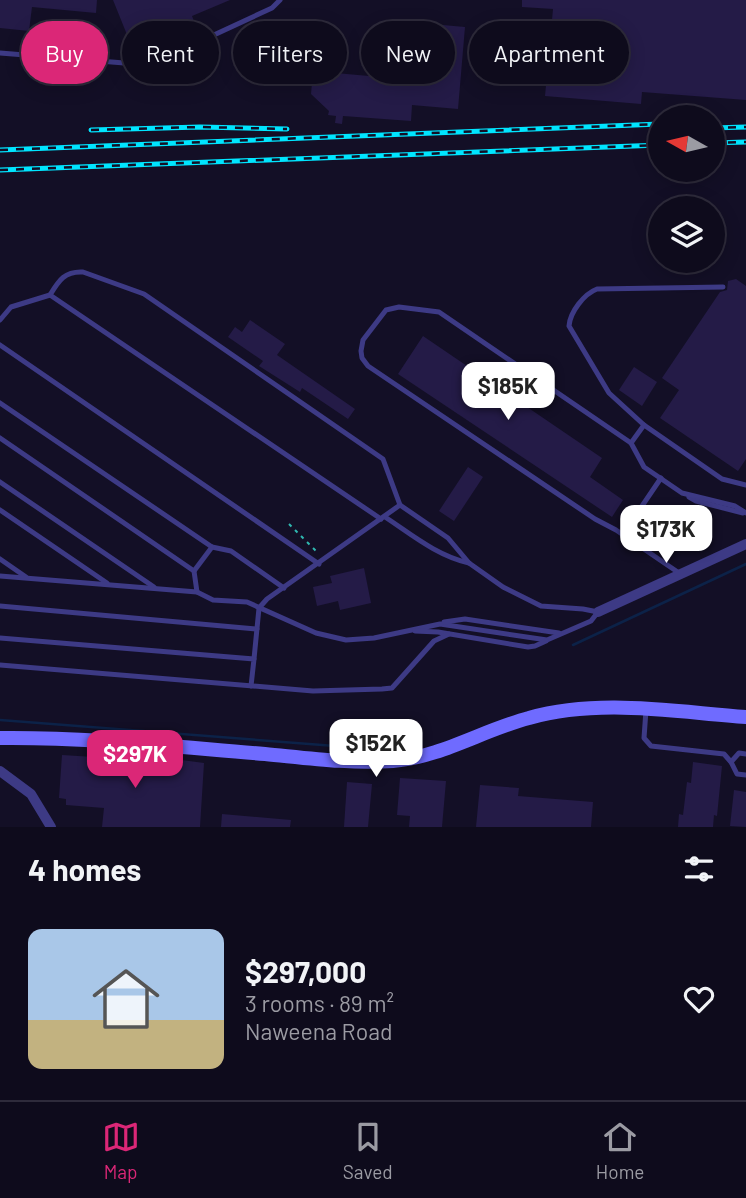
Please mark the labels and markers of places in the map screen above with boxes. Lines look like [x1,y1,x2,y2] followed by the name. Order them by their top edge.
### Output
[459,362,557,422] pin: $185K
[617,505,715,565] pin: $173K
[327,720,425,779] pin: $152K
[86,730,184,790] pin: $297K

